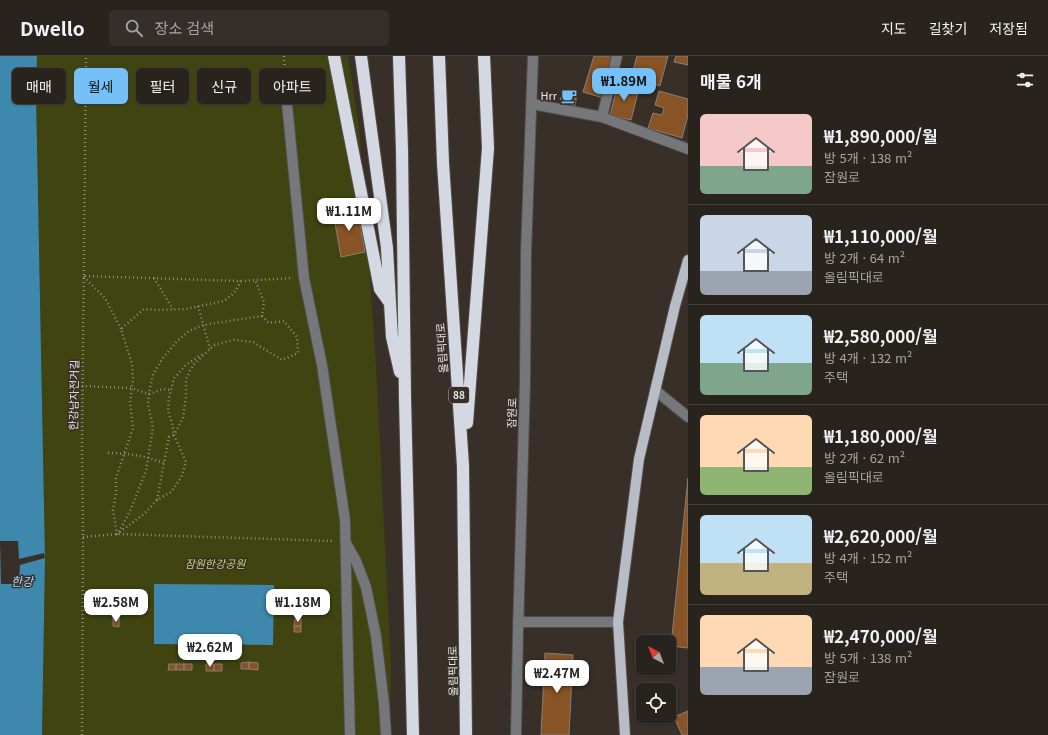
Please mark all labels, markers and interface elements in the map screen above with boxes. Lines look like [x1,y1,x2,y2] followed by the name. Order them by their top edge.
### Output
[109,10,389,46] search box
[20,14,85,41] text: Dwello
[123,17,145,39] icon: search
[155,17,214,38] text: 장소 검색
[881,18,907,38] text: 지도
[929,18,967,38] text: 길찾기
[989,18,1028,38] text: 저장됨
[12,68,66,104] chip: 매매
[74,68,128,104] chip: 월세
[136,68,189,104] chip: 필터
[197,68,251,104] chip: 신규
[259,68,326,104] chip: 아파트
[591,68,657,102] pin: ₩1.89M
[700,68,762,93] text: 매물 6개
[1014,69,1036,91] icon: filters
[601,71,647,90] text: ₩1.89M
[540,87,558,103] place label: Hrr
[560,87,578,105] cafe icon: Hrr
[824,123,938,148] text: ₩1,890,000/월
[732,130,780,178] icon: home
[824,148,912,167] text: 방 5개 · 138 m²
[824,167,860,186] text: 잠원로
[316,198,382,232] pin: ₩1.11M
[326,201,372,220] text: ₩1.11M
[824,223,938,248] text: ₩1,110,000/월
[732,231,780,279] icon: home
[824,248,905,267] text: 방 2개 · 64 m²
[824,267,884,286] text: 올림픽대로
[431,322,451,374] street label: 올림픽대로
[824,323,938,348] text: ₩2,580,000/월
[732,331,780,379] icon: home
[824,348,912,367] text: 방 4개 · 132 m²
[64,359,82,431] street label: 한강남자전거길
[824,367,848,386] text: 주택
[449,387,469,403] road number: 88
[502,398,520,428] street label: 잠원로
[824,423,938,448] text: ₩1,180,000/월
[732,431,780,479] icon: home
[824,448,905,467] text: 방 2개 · 62 m²
[824,467,884,486] text: 올림픽대로
[824,523,938,548] text: ₩2,620,000/월
[732,531,780,579] icon: home
[824,548,912,567] text: 방 4개 · 152 m²
[185,555,246,571] park label: 잠원한강공원
[824,567,848,586] text: 주택
[11,572,35,589] water label: 한강
[83,589,149,623] pin: ₩2.58M
[265,589,331,623] pin: ₩1.18M
[93,592,139,611] text: ₩2.58M
[275,592,321,611] text: ₩1.18M
[824,623,938,648] text: ₩2,470,000/월
[732,631,780,679] icon: home
[177,634,243,668] pin: ₩2.62M
[636,635,676,675] north arrow
[636,635,676,723] map controls
[187,637,233,656] text: ₩2.62M
[444,646,460,696] street label: 올림픽대로
[824,648,912,667] text: 방 5개 · 138 m²
[524,660,590,694] pin: ₩2.47M
[534,663,580,682] text: ₩2.47M
[824,667,860,686] text: 잠원로
[636,683,676,723] button: locate

